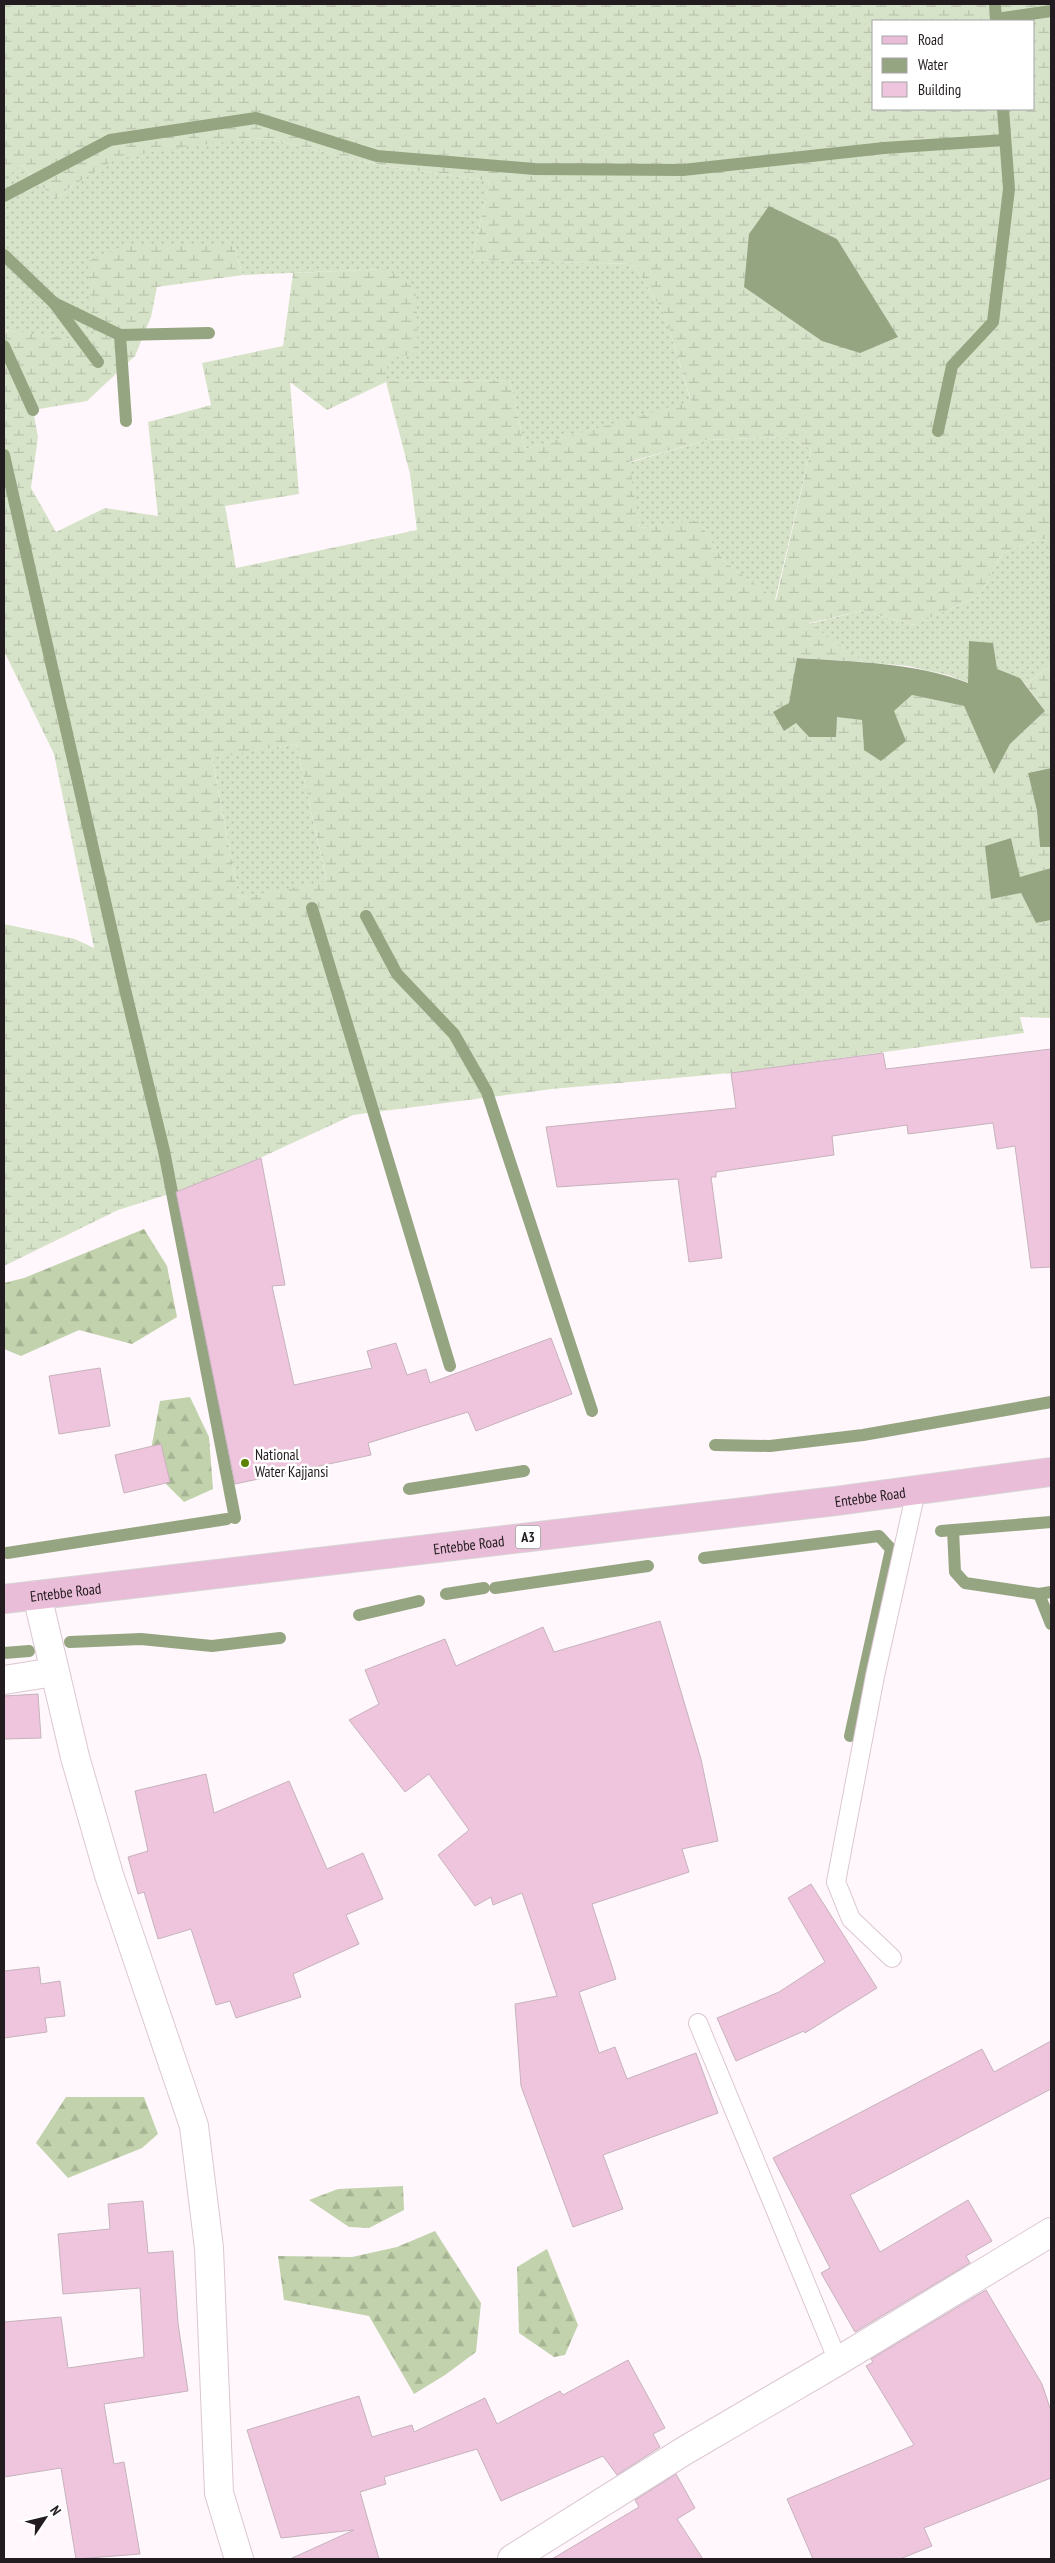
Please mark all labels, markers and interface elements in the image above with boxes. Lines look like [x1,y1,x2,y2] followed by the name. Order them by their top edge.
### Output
[872,20,1035,110] legend
[918,30,944,49] text: Road
[918,55,949,74] text: Water
[918,80,961,99] text: Building
[255,1445,329,1481] place label: National Water Kajjansi
[239,1457,251,1469] marker: National Water Kajjansi
[833,1482,907,1511] street label: Entebbe Road
[516,1525,540,1548] road number: A3
[432,1531,505,1558] street label: Entebbe Road
[29,1578,102,1605] street label: Entebbe Road
[20,2493,70,2543] north arrow
[46,2502,65,2519] text: N

